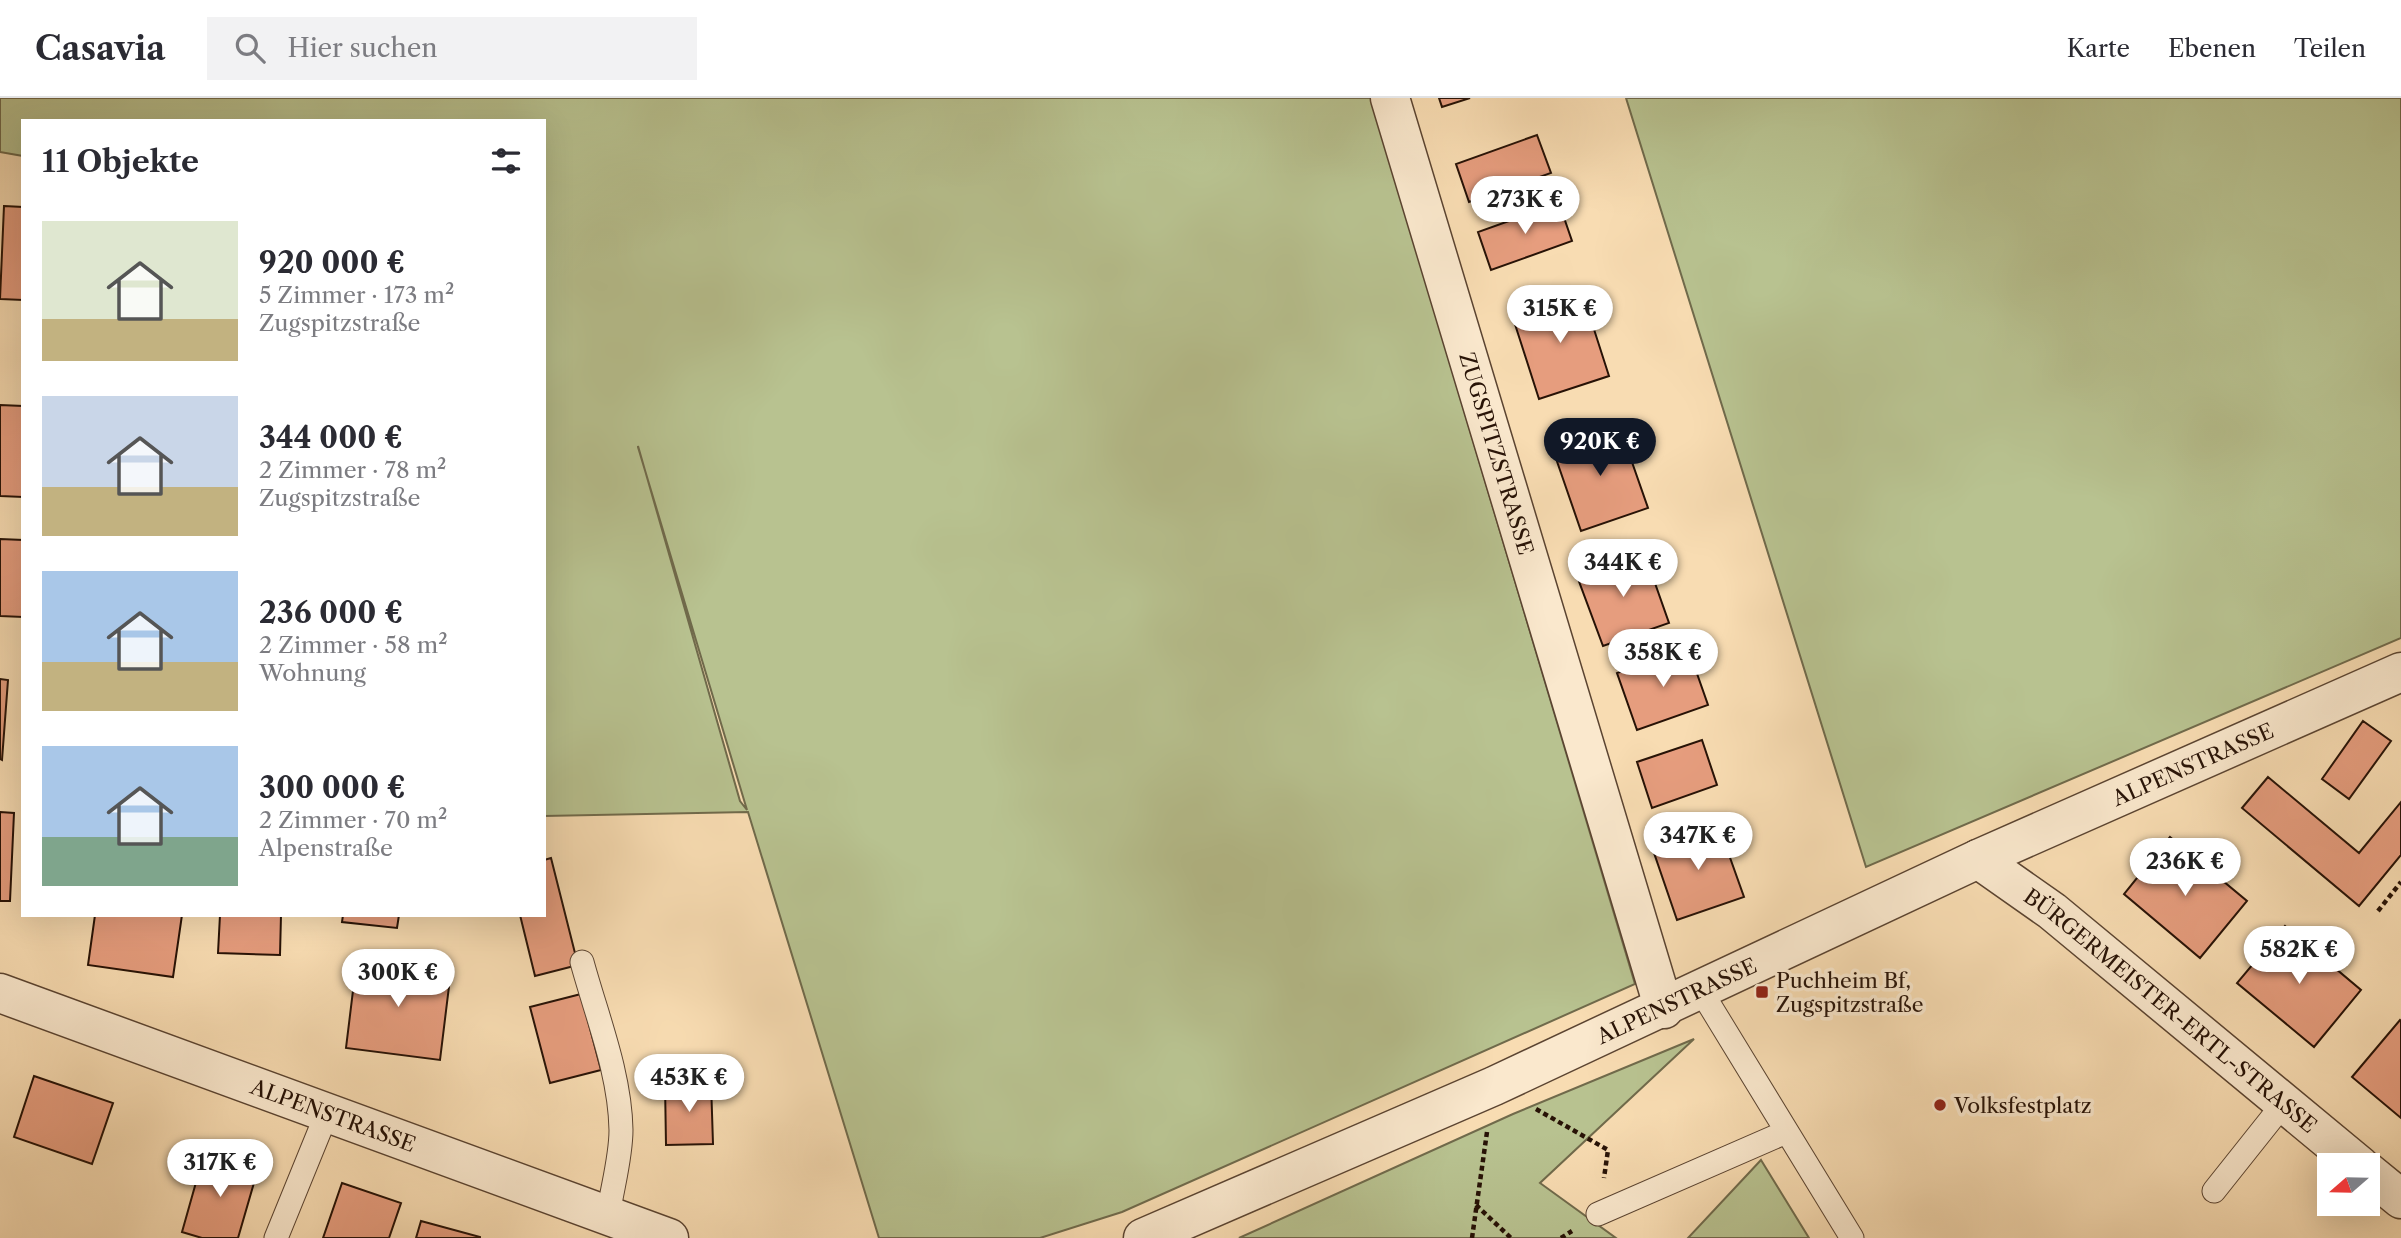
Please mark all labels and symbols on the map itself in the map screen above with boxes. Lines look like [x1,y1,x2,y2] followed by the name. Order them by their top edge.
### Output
[1468,176,1582,236] pin: 273K €
[1503,286,1617,345] pin: 315K €
[1455,349,1539,558] street label: ZUGSPITZSTRASSE
[1543,418,1657,478] pin: 920K €
[1566,540,1680,599] pin: 344K €
[1606,630,1720,689] pin: 358K €
[2107,717,2277,811] street label: ALPENSTRASSE
[1641,812,1755,872] pin: 347K €
[2128,838,2242,898] pin: 236K €
[2019,883,2322,1138] street label: BÜRGERMEISTER-ERTL-STRASSE
[2242,926,2356,986] pin: 582K €
[341,950,455,1009] pin: 300K €
[1592,952,1760,1049] street label: ALPENSTRASSE
[1776,968,1923,1017] place label: Puchheim Bf, Zugspitzstraße
[1754,984,1770,1000] marker: Puchheim Bf, Zugspitzstraße
[632,1054,746,1114] pin: 453K €
[247,1073,419,1157] street label: ALPENSTRASSE
[1953,1093,2092,1118] place label: Volksfestplatz
[1932,1097,1948,1113] marker: Volksfestplatz
[163,1140,277,1199] pin: 317K €
[2317,1153,2380,1216] north arrow

